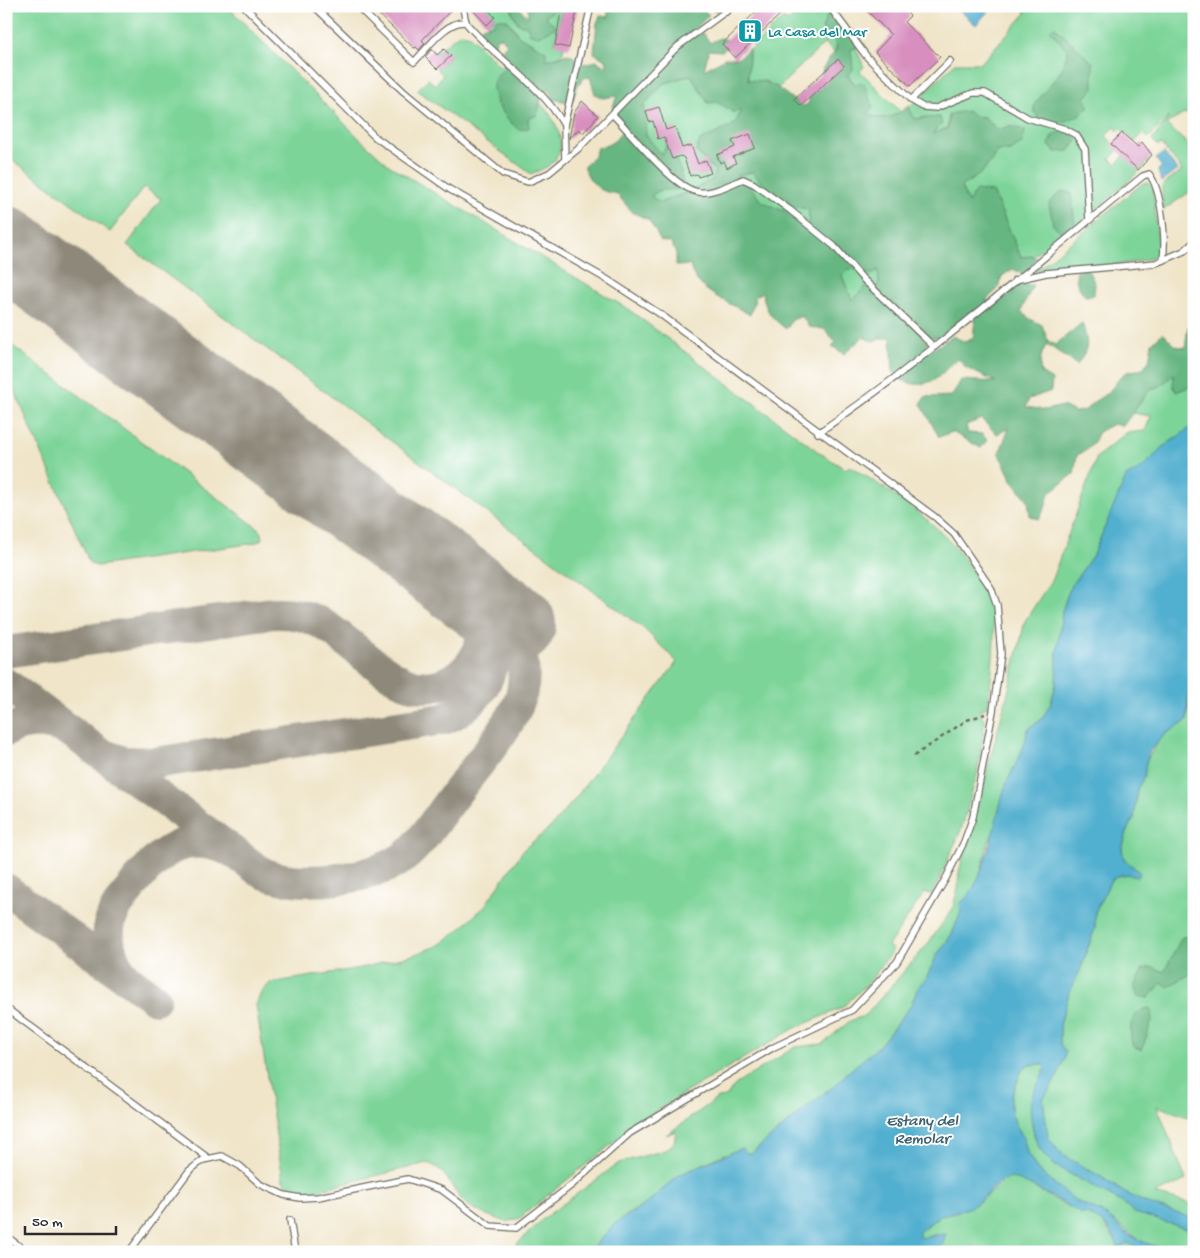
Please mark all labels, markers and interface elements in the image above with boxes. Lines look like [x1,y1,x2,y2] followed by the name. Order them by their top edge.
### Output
[737,18,763,44] building icon: La Casa del Mar
[768,24,868,42] place label: La Casa del Mar
[886,1113,959,1150] water label: Estany del Remolar
[25,1203,116,1235] scale bar
[32,1214,63,1232] text: 50 m

